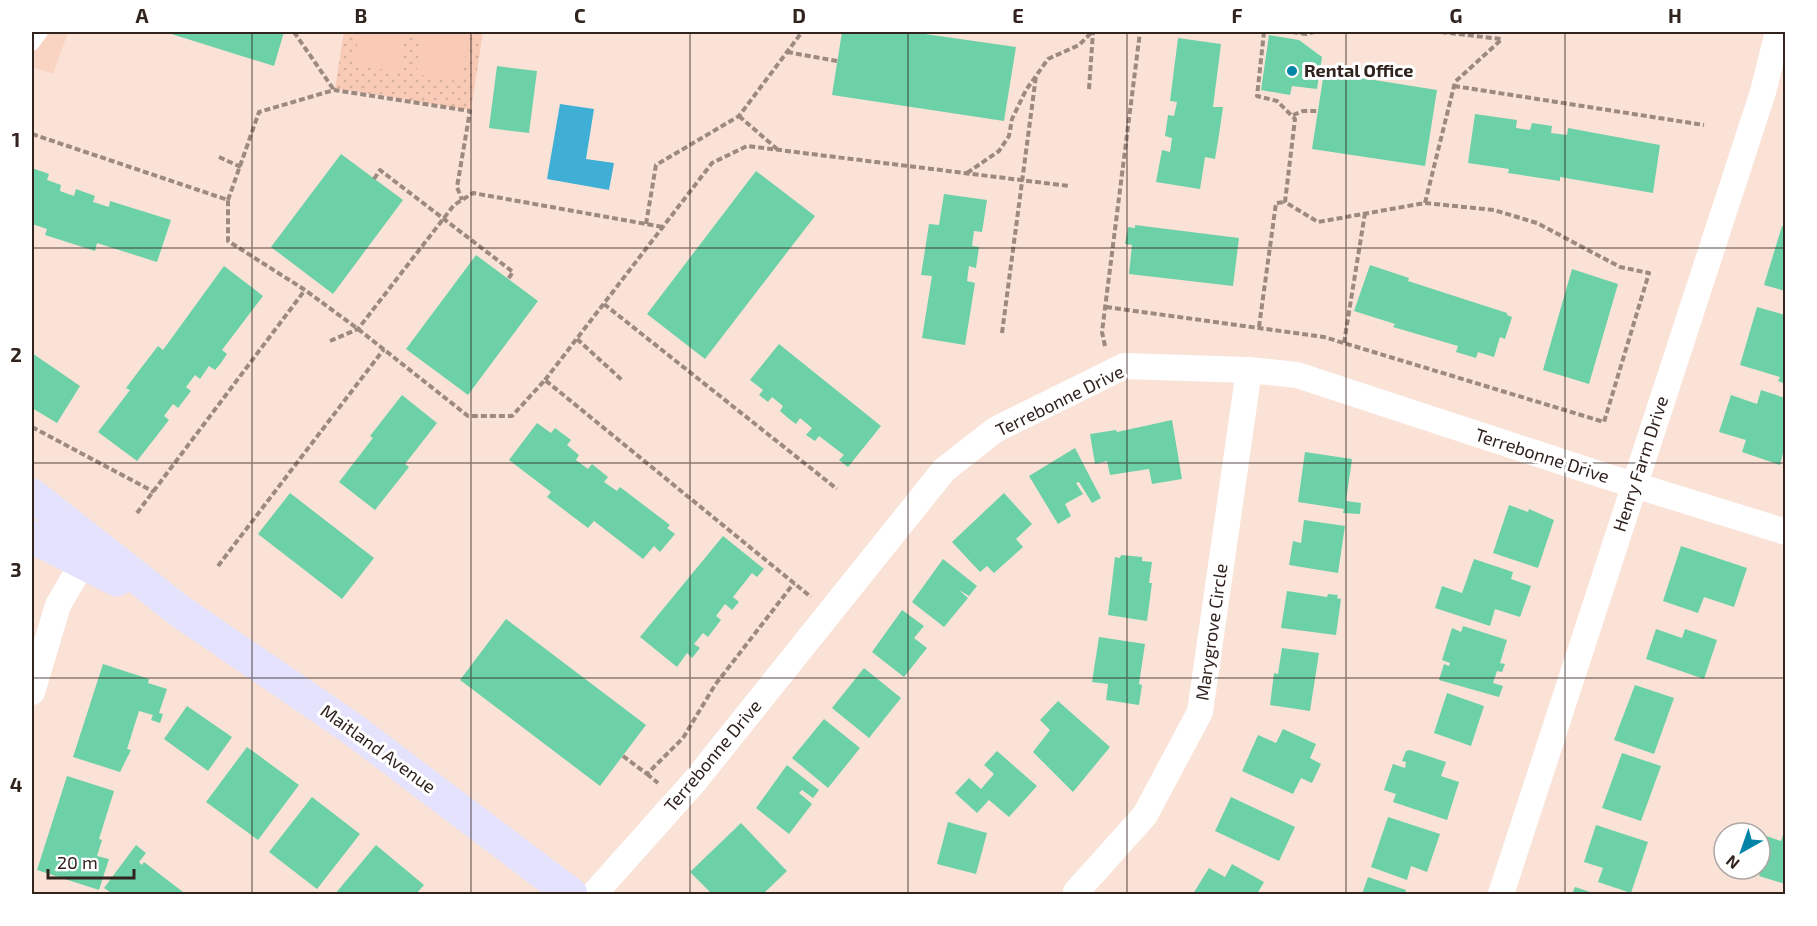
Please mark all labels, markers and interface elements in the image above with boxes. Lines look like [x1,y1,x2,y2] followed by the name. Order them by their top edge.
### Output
[135,3,149,27] text: A
[355,3,367,27] text: B
[574,3,586,27] text: C
[792,3,806,27] text: D
[1012,3,1024,27] text: E
[1231,3,1243,27] text: F
[1450,3,1462,27] text: G
[1668,3,1682,27] text: H
[1304,59,1413,81] place label: Rental Office
[1285,64,1299,78] marker: Rental Office
[12,127,20,151] text: 1
[10,342,22,366] text: 2
[992,360,1127,441] street label: Terrebonne Drive
[1608,393,1672,534] street label: Henry Farm Drive
[1472,423,1612,487] street label: Terrebonne Drive
[10,557,22,581] text: 3
[1191,562,1232,702] street label: Marygrove Circle
[659,695,766,816] street label: Terrebonne Drive
[317,699,440,797] street label: Maitland Avenue
[10,772,23,796] text: 4
[1712,821,1772,881] north arrow
[48,842,134,880] scale bar
[57,851,98,873] text: 20 m
[1722,852,1743,874] text: N

